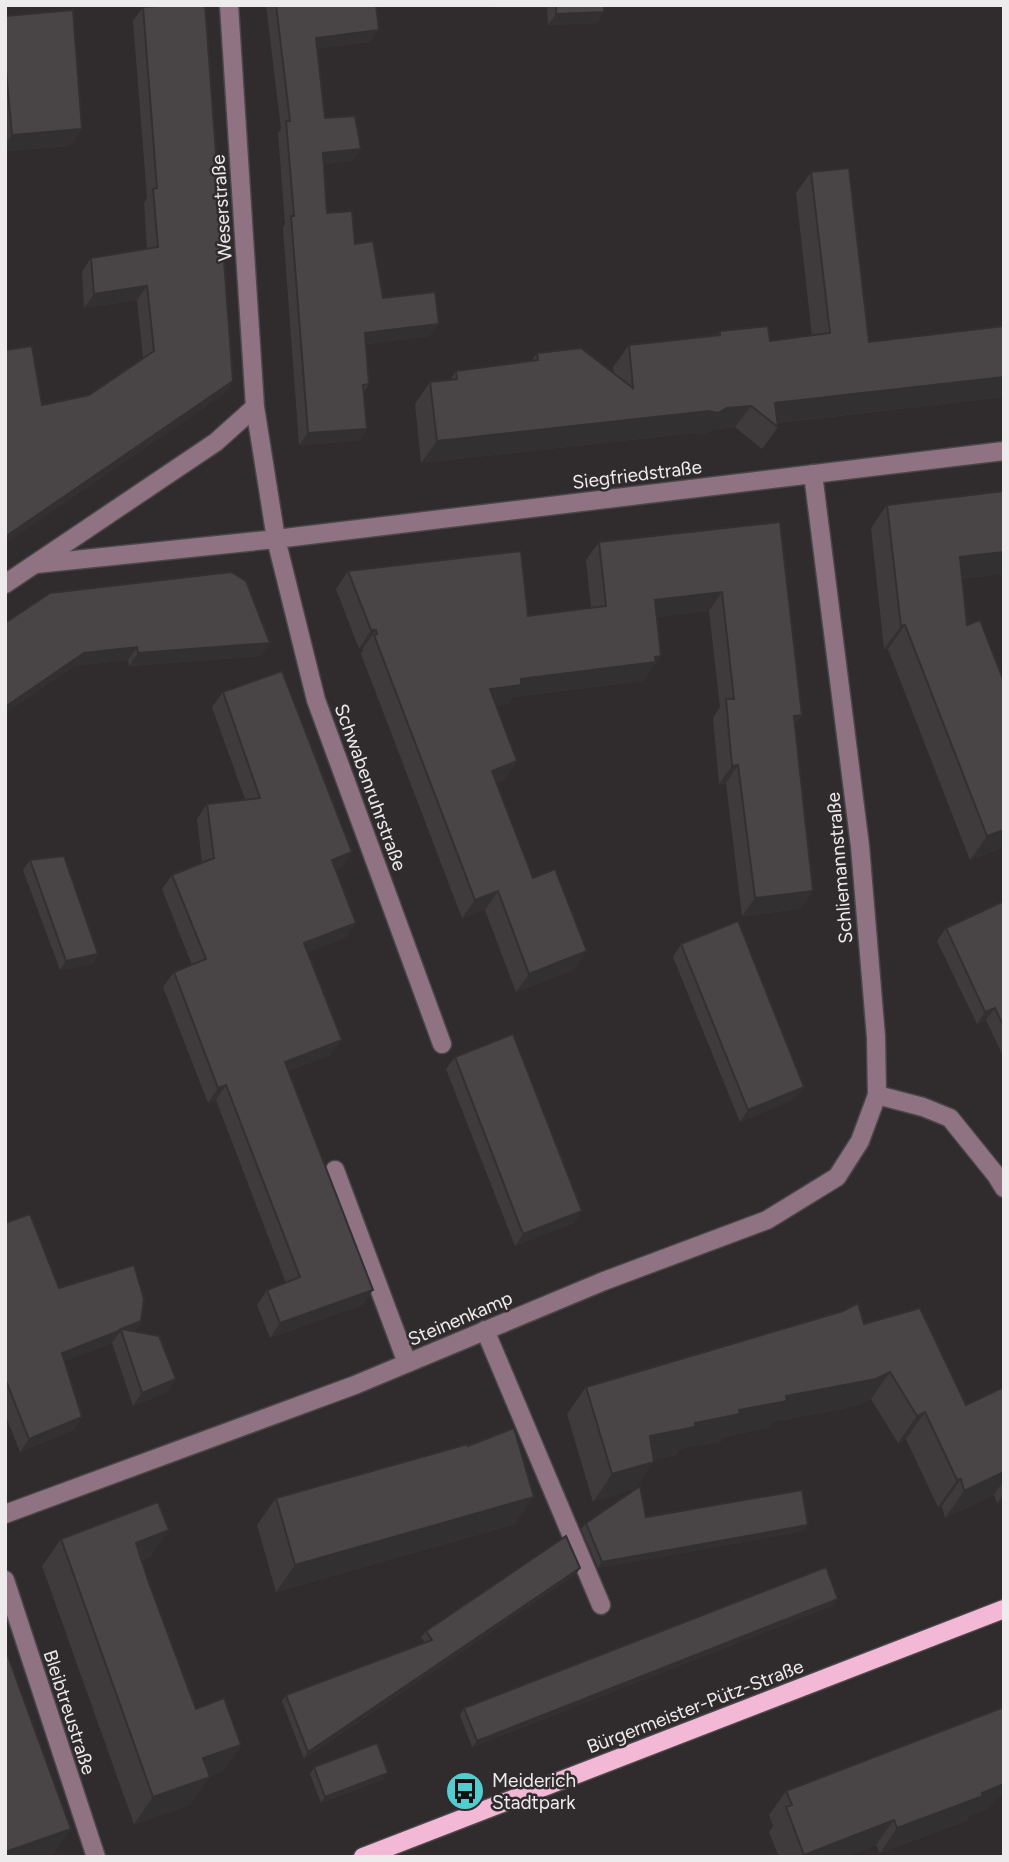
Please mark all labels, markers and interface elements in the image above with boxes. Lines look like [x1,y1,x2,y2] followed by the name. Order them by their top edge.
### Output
[206,154,237,262] street label: Weserstraße
[571,455,703,494] street label: Siegfriedstraße
[330,700,411,874] street label: Schwabenruhrstraße
[821,791,858,945] street label: Schliemannstraße
[404,1286,516,1351] street label: Steinenkamp
[39,1647,100,1777] street label: Bleibtreustraße
[584,1654,807,1758] street label: Bürgermeister-Pütz-Straße
[492,1769,576,1814] place label: Meiderich Stadtpark
[444,1770,486,1812] bus stop icon: Meiderich Stadtpark

